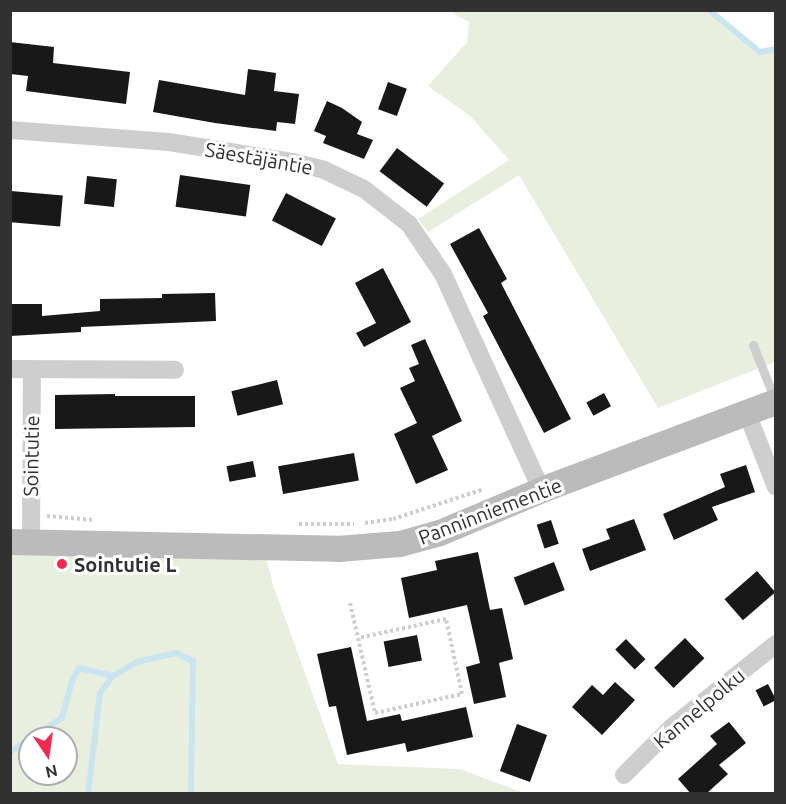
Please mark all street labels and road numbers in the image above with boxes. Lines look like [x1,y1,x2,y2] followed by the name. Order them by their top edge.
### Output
[203,137,315,179] street label: Säestäjäntie
[18,415,44,497] street label: Sointutie
[415,473,565,549] street label: Panninniementie
[649,663,749,753] street label: Kannelpolku

